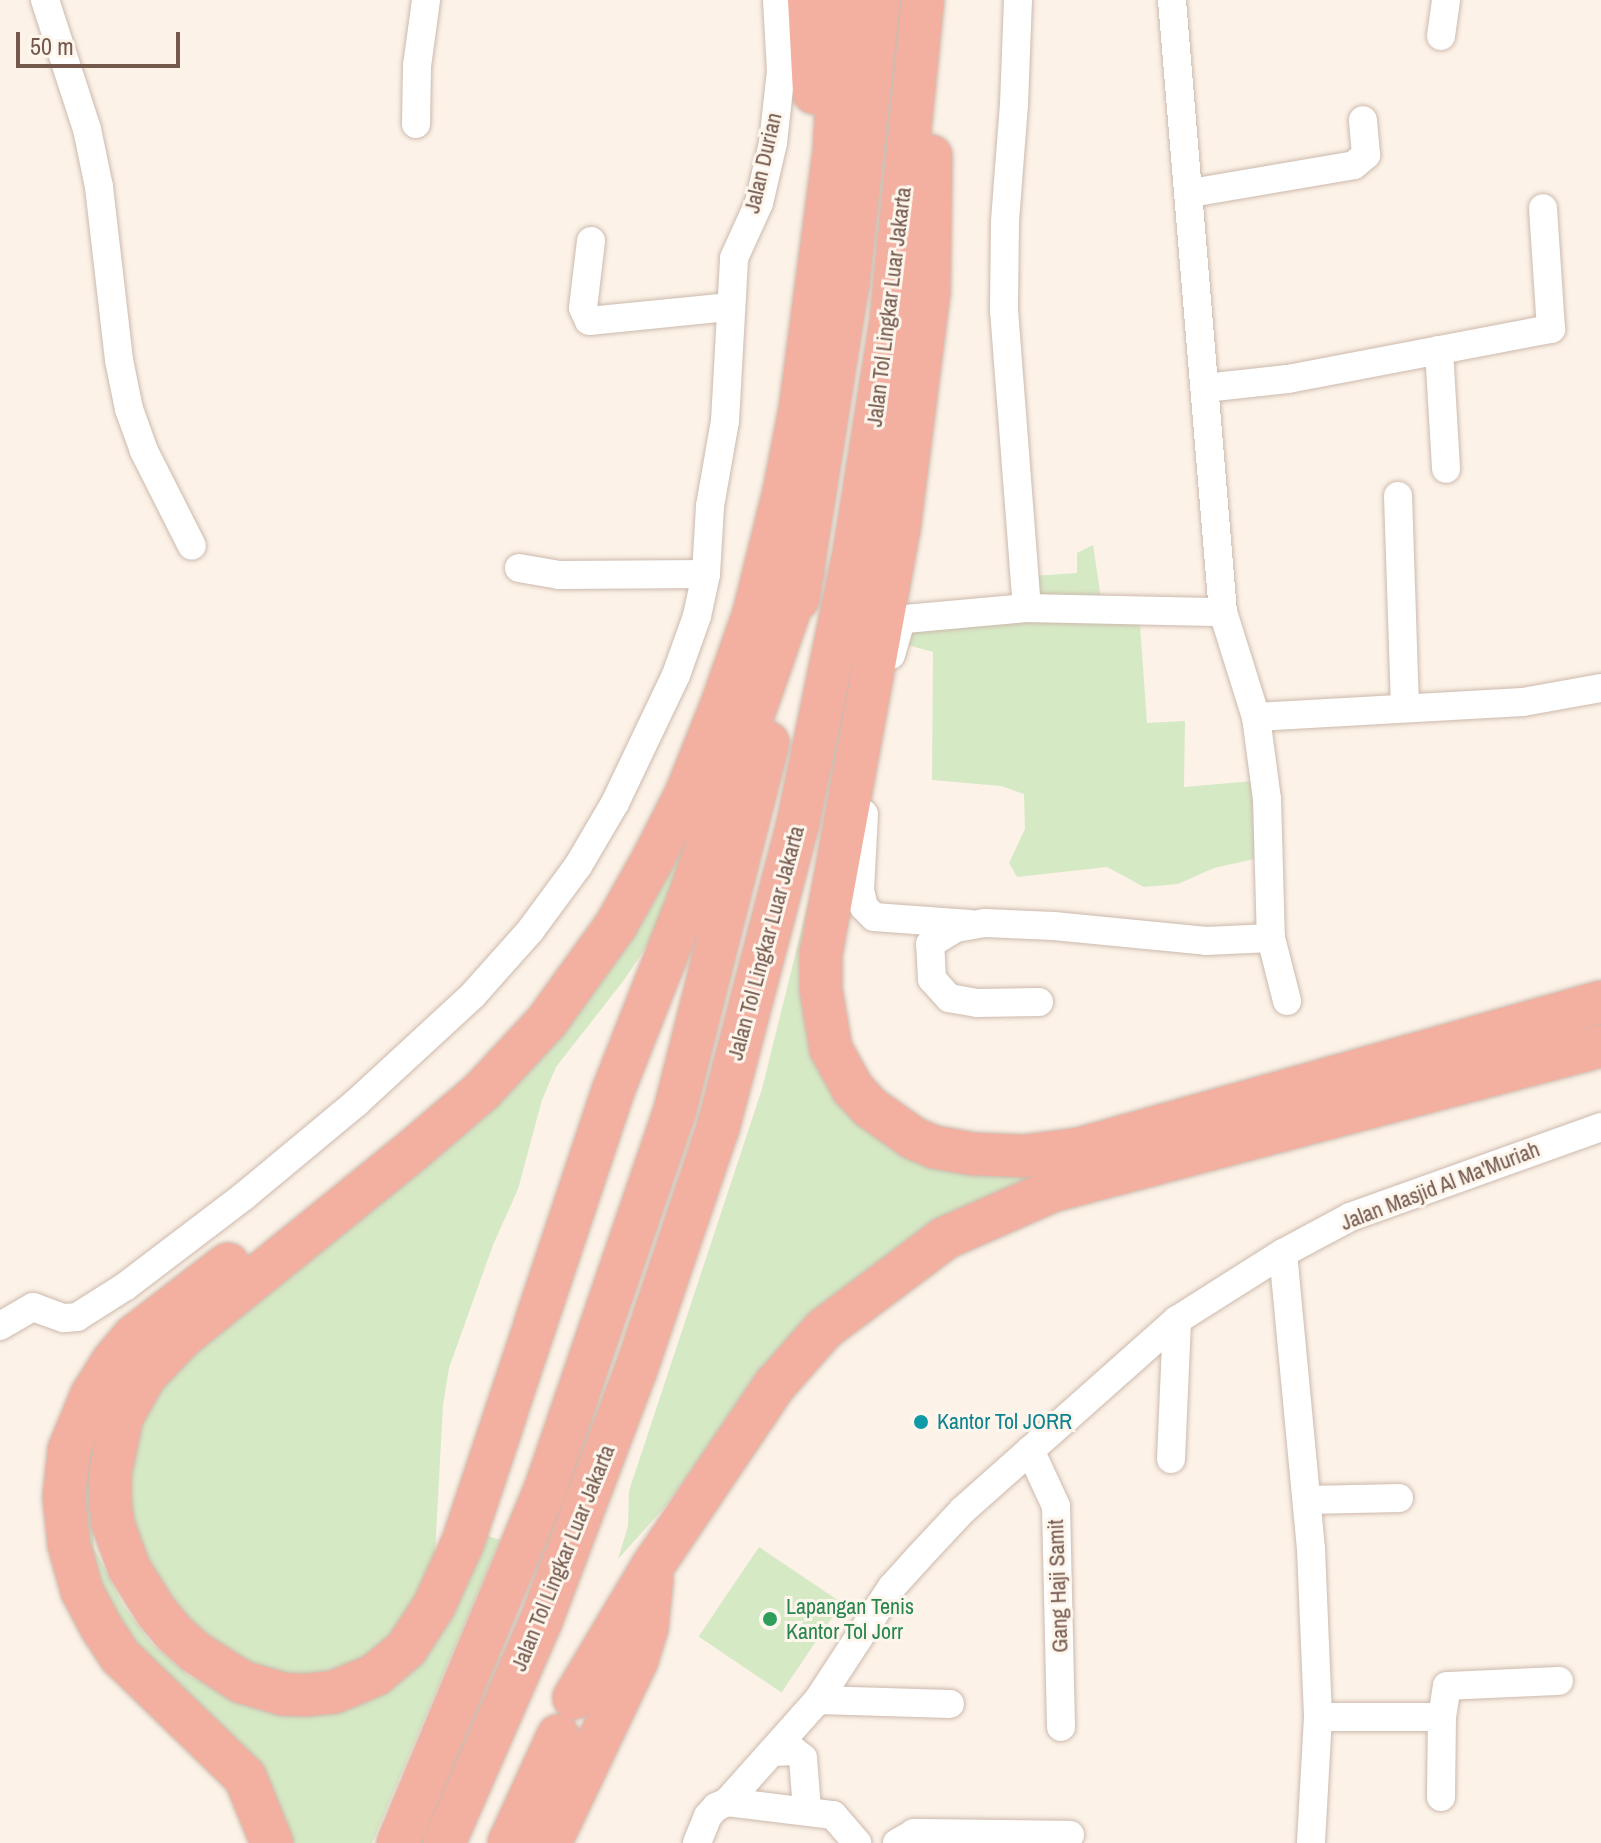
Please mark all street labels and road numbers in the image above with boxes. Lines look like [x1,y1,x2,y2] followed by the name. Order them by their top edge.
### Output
[739,110,787,216] street label: Jalan Durian
[861,185,917,429] street label: Jalan Tol Lingkar Luar Jakarta
[722,823,810,1063] street label: Jalan Tol Lingkar Luar Jakarta
[1336,1136,1544,1236] street label: Jalan Masjid Al Ma'Muriah
[505,1441,621,1675] street label: Jalan Tol Lingkar Luar Jakarta
[1042,1519,1074,1653] street label: Gang Haji Samit

